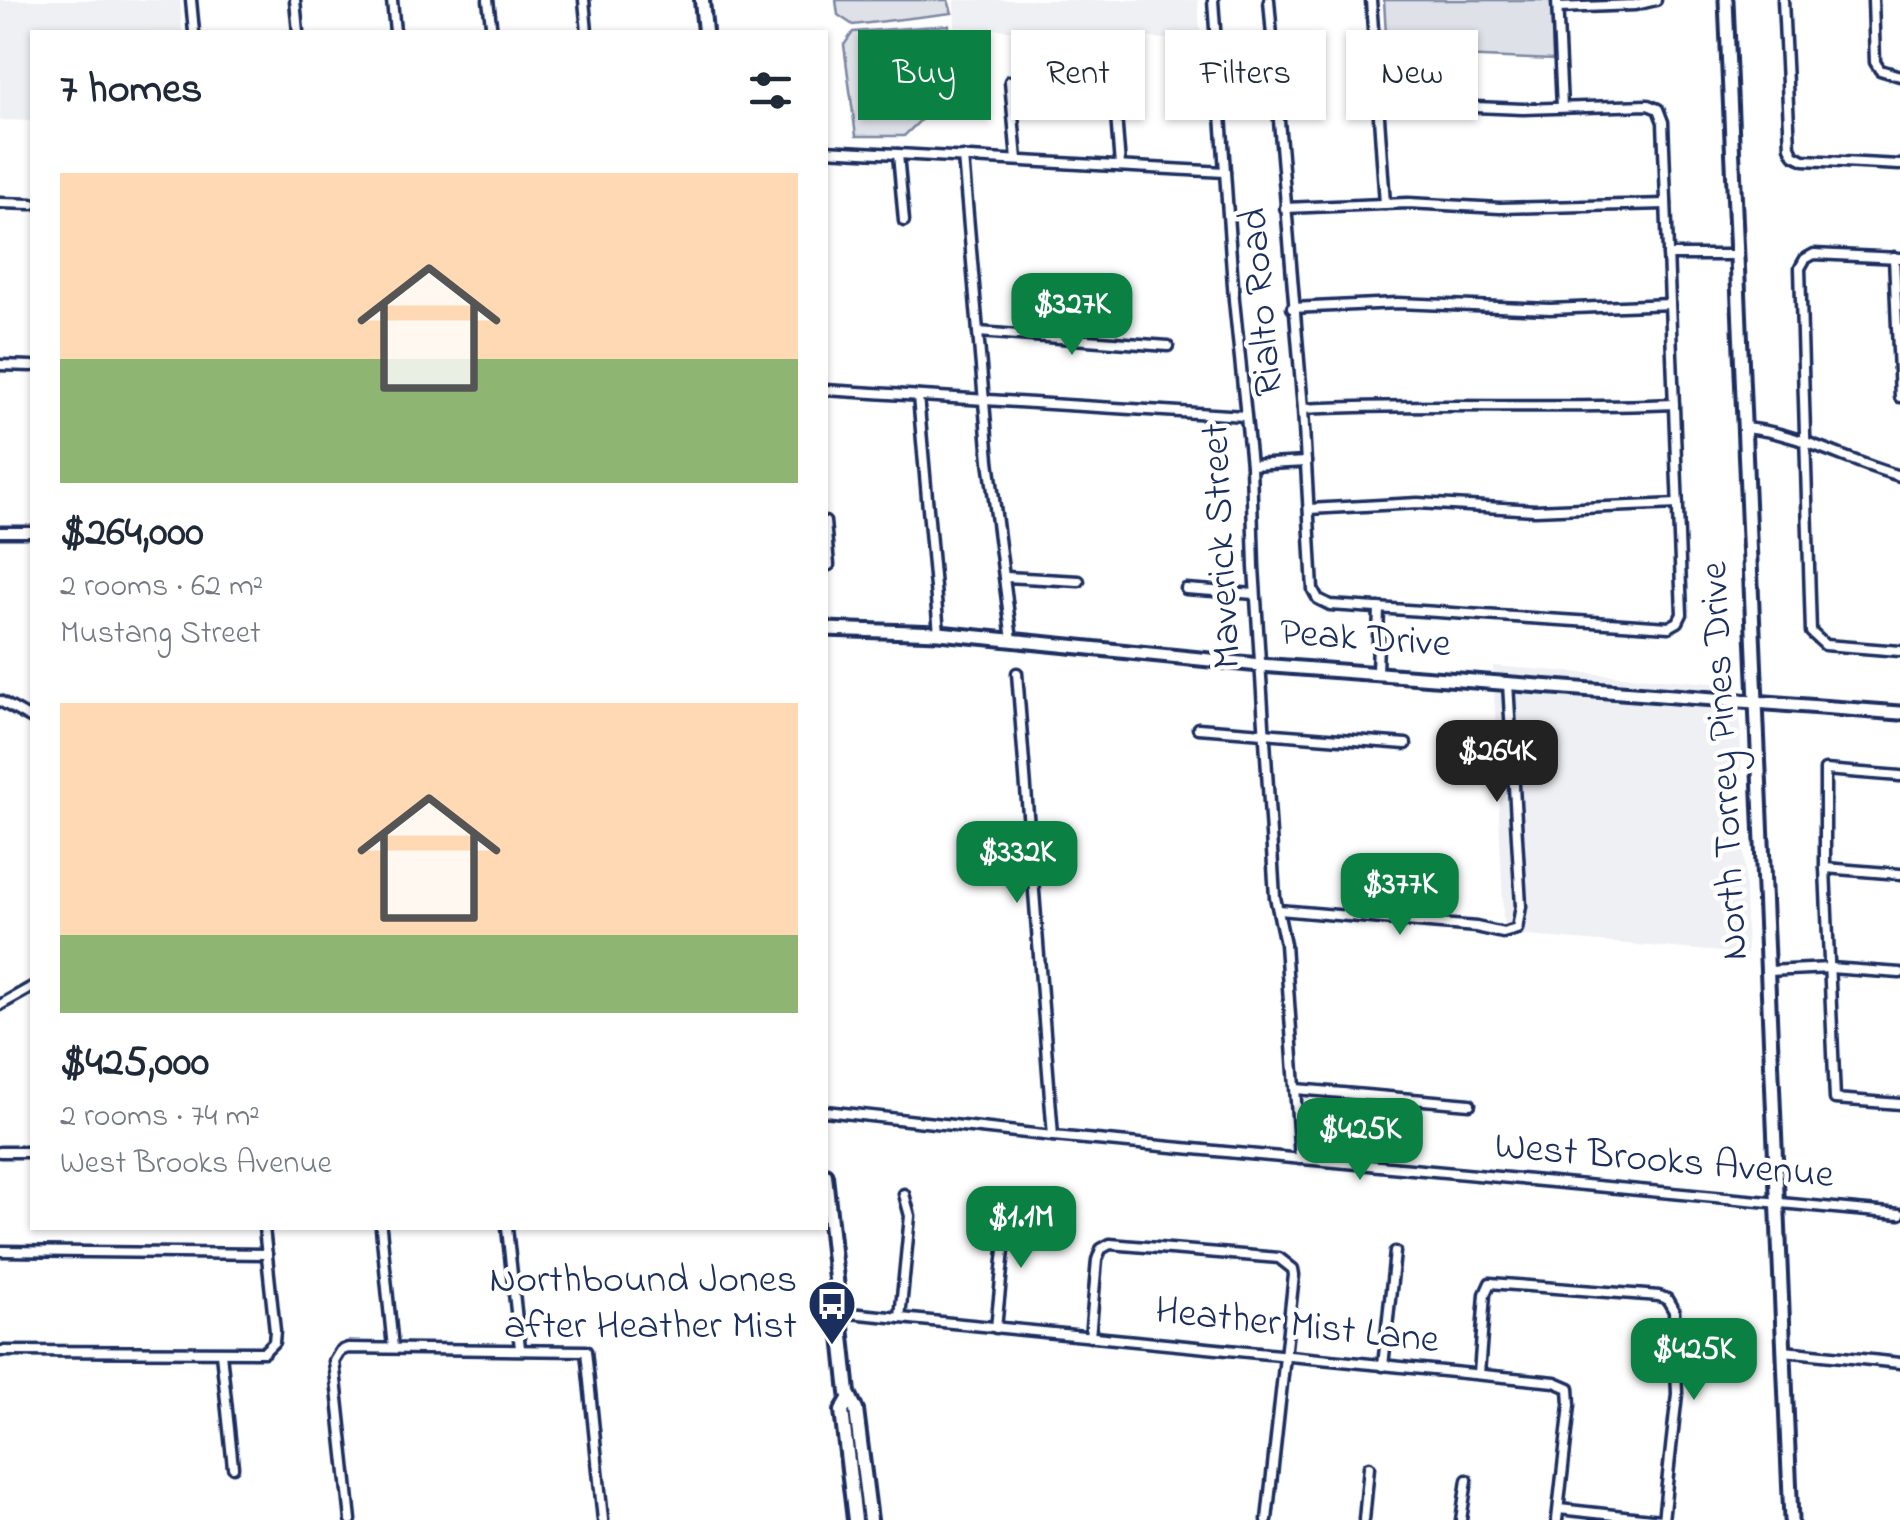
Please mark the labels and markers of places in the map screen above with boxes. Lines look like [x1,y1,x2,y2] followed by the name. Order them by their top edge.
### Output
[1002,273,1142,358] pin: $327K
[1427,720,1567,805] pin: $264K
[947,821,1087,906] pin: $332K
[1330,853,1470,938] pin: $377K
[1290,1098,1430,1183] pin: $425K
[951,1186,1091,1271] pin: $1.1M
[489,1252,797,1357] place label: Northbound Jones after Heather Mist
[806,1278,858,1346] bus stop icon: Northbound Jones after Heather Mist
[1624,1318,1764,1403] pin: $425K

